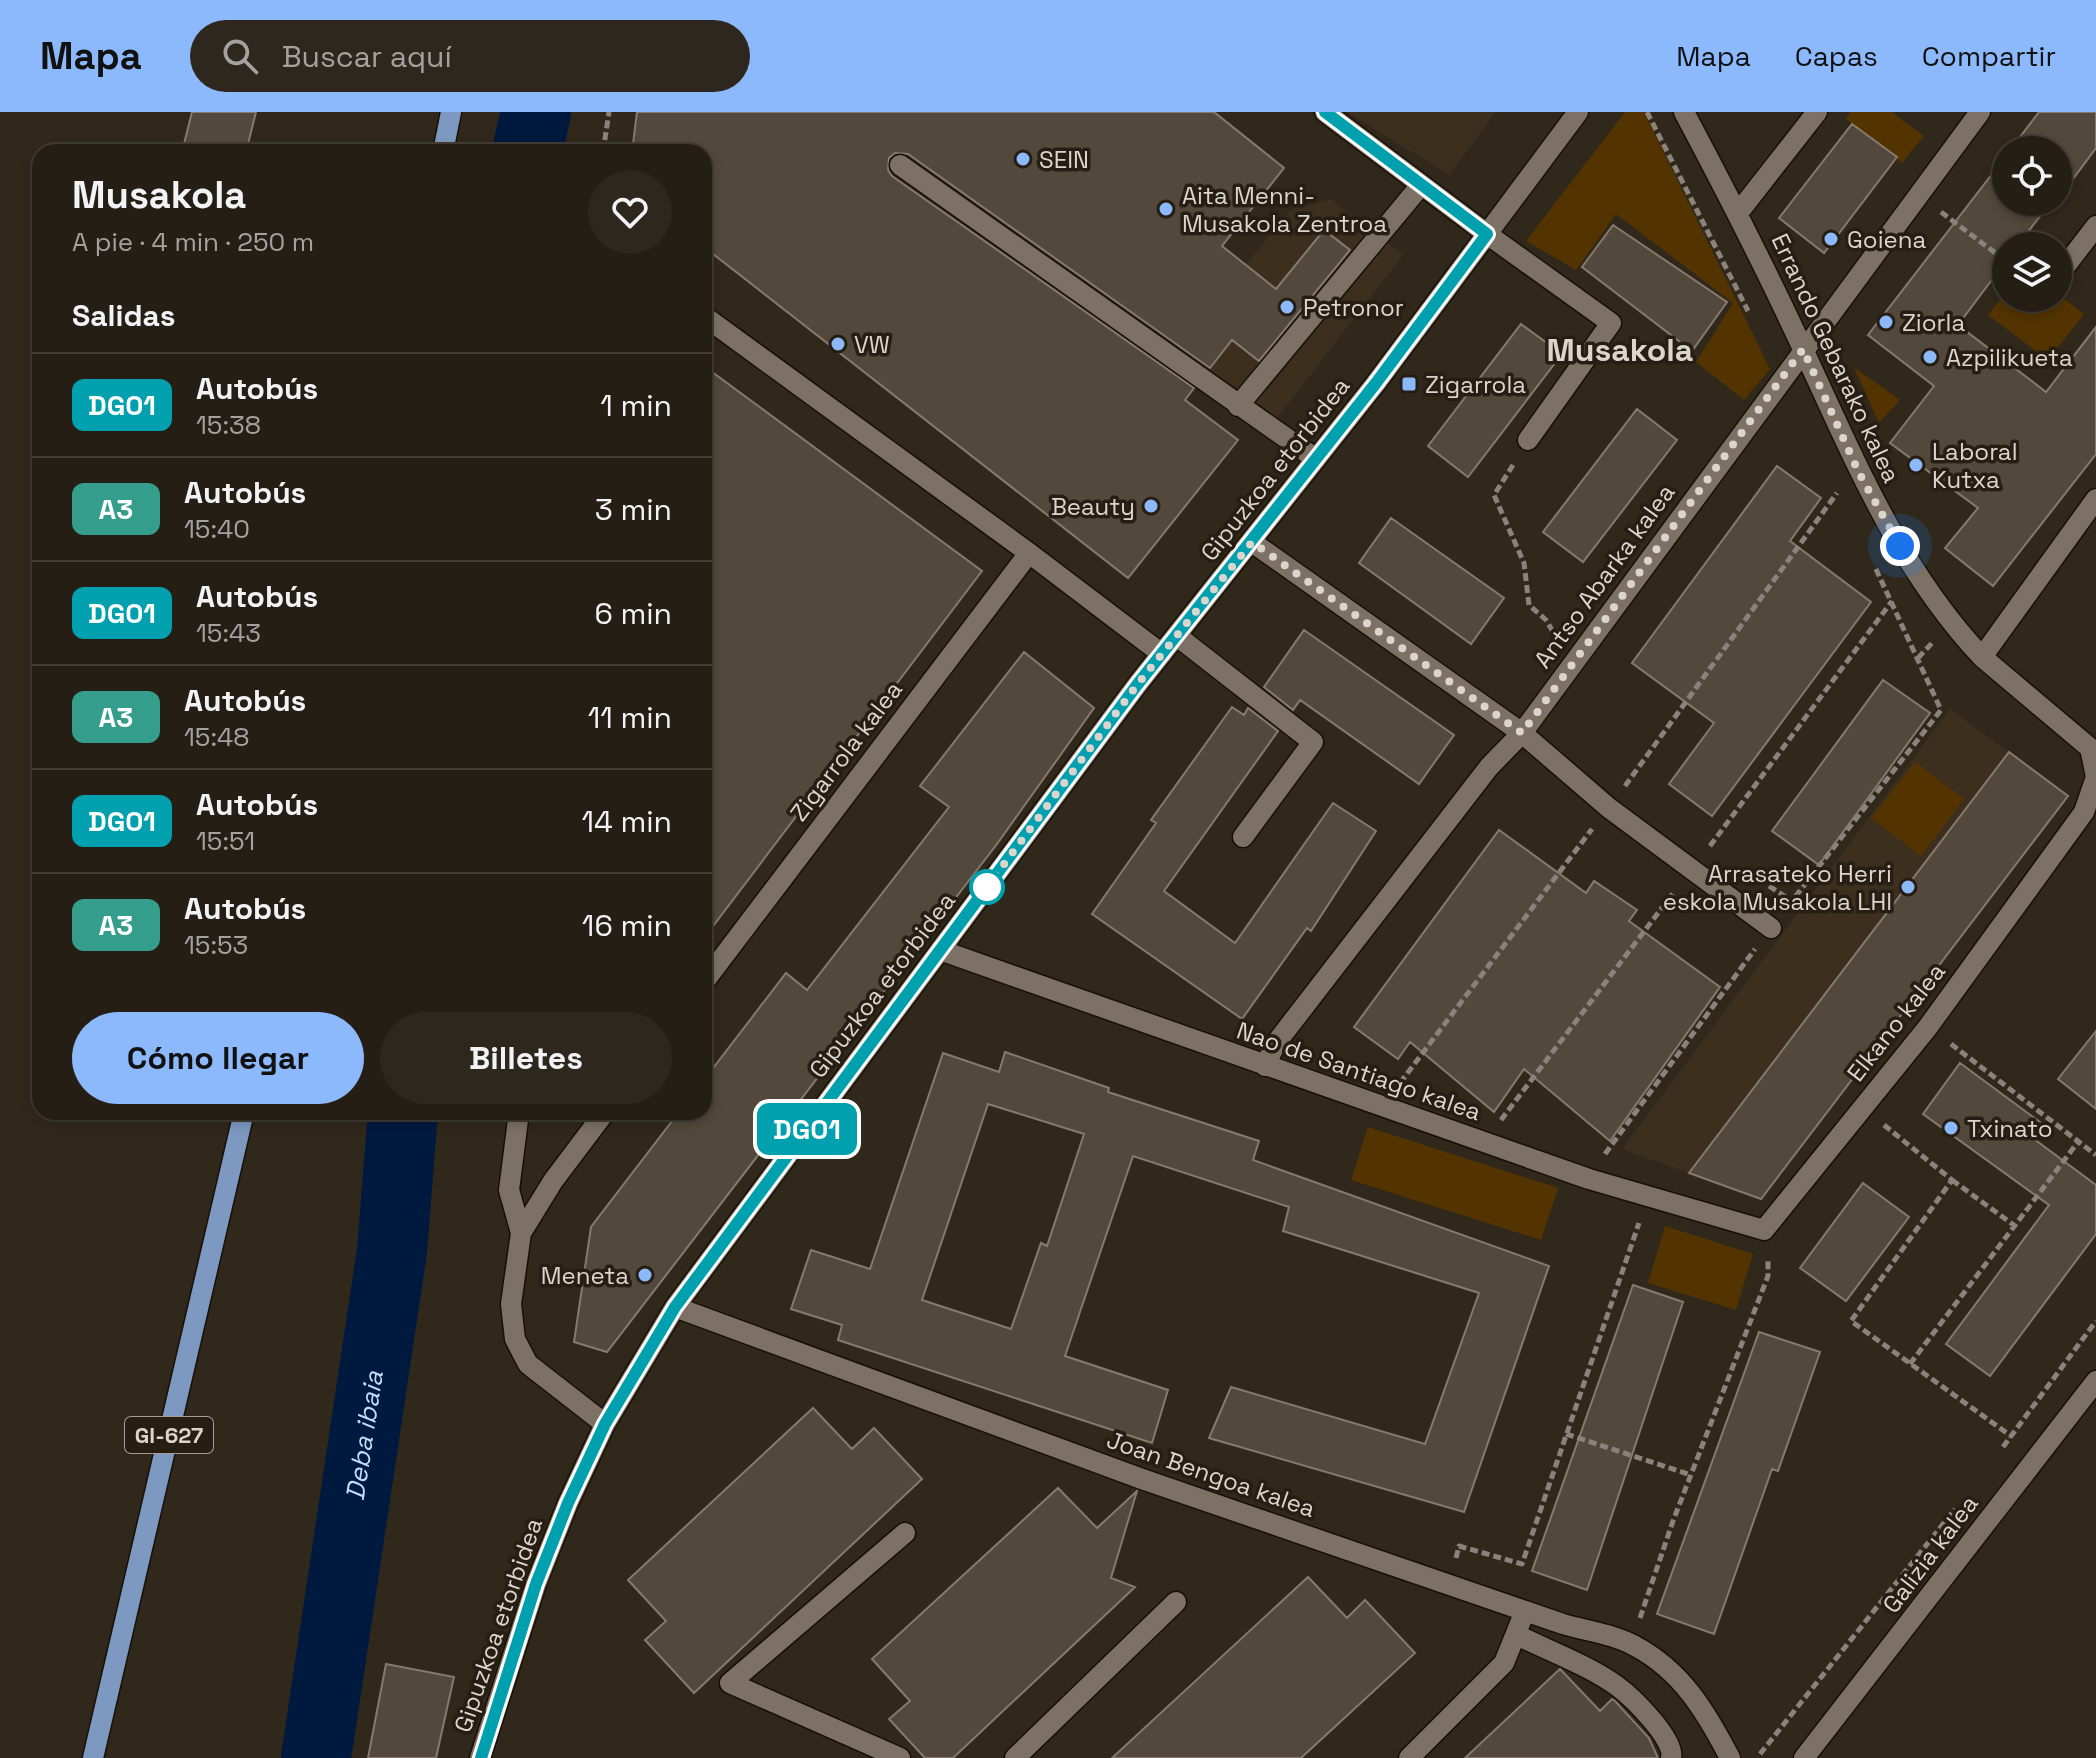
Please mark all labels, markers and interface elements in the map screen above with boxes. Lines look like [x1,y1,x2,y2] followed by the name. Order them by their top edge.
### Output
[190,20,750,92] search box
[40,32,142,80] text: Mapa
[218,34,262,78] icon: search
[282,37,452,76] text: Buscar aquí
[1676,38,1751,74] text: Mapa
[1795,38,1878,74] text: Capas
[1922,38,2056,74] text: Compartir
[1992,136,2072,312] map controls
[1992,136,2072,216] button: locate
[1039,144,1089,175] place label: SEIN
[1014,150,1032,168] marker: SEIN
[588,170,672,254] button: heart
[72,171,246,219] text: Musakola
[1182,180,1387,239] place label: Aita Menni- Musakola Zentroa
[1157,200,1175,218] marker: Aita Menni- Musakola Zentroa
[1847,224,1926,255] place label: Goiena
[72,225,314,259] text: A pie · 4 min · 250 m
[1765,228,1908,488] street label: Errando Gebarako kalea
[1822,230,1840,248] marker: Goiena
[1992,232,2072,312] button: layers
[1303,292,1404,323] place label: Petronor
[72,296,176,335] text: Salidas
[1278,298,1296,316] marker: Petronor
[1902,307,1965,338] place label: Ziorla
[1877,313,1895,331] marker: Ziorla
[854,329,890,360] place label: VW
[1547,330,1693,370] district label: Musakola
[829,335,847,353] marker: VW
[1946,342,2073,373] place label: Azpilikueta
[1921,348,1939,366] marker: Azpilikueta
[196,369,318,408] text: Autobús
[1425,369,1526,400] place label: Zigarrola
[1194,371,1356,567] street label: Gipuzkoa etorbidea
[1400,375,1418,393] marker: Zigarrola
[600,386,672,425] text: 1 min
[88,387,156,423] text: DG01
[196,408,261,442] text: 15:38
[1932,436,2018,495] place label: Laboral Kutxa
[1907,456,1925,474] marker: Laboral Kutxa
[184,473,306,512] text: Autobús
[1527,478,1681,674] street label: Antso Abarka kalea
[595,490,672,529] text: 3 min
[99,491,133,527] text: A3
[1051,491,1135,522] place label: Beauty
[1142,497,1160,515] marker: Beauty
[184,512,250,546] text: 15:40
[1880,526,1920,566] your location
[196,577,318,616] text: Autobús
[594,594,672,633] text: 6 min
[88,595,156,631] text: DG01
[196,616,261,650] text: 15:43
[783,675,909,827] street label: Zigarrola kalea
[184,681,306,720] text: Autobús
[588,698,672,737] text: 11 min
[99,699,133,735] text: A3
[184,720,249,754] text: 15:48
[196,785,318,824] text: Autobús
[581,802,672,841] text: 14 min
[88,803,156,839] text: DG01
[196,824,255,858] text: 15:51
[1663,858,1892,917] place label: Arrasateko Herri eskola Musakola LHI
[970,870,1004,904] unlabelled marker
[1899,878,1917,896] marker: Arrasateko Herri eskola Musakola LHI
[802,886,962,1084] street label: Gipuzkoa etorbidea
[184,889,306,928] text: Autobús
[582,906,672,945] text: 16 min
[99,907,133,943] text: A3
[184,928,248,962] text: 15:53
[1840,956,1952,1087] street label: Elkano kalea
[72,1012,364,1104] button: Cómo llegar
[380,1012,672,1104] button: Billetes
[1233,1015,1485,1127] street label: Nao de Santiago kalea
[751,1103,863,1155] line badge: DG01
[773,1111,841,1147] text: DG01
[1967,1113,2053,1144] place label: Txinato
[1942,1119,1960,1137] marker: Txinato
[541,1260,629,1291] place label: Meneta
[636,1266,654,1284] marker: Meneta
[338,1368,391,1503] water label: Deba ibaia
[125,1417,213,1453] road number: GI-627
[1103,1424,1320,1524] street label: Joan Bengoa kalea
[1875,1489,1985,1619] street label: Galizia kalea
[447,1514,549,1736] street label: Gipuzkoa etorbidea

